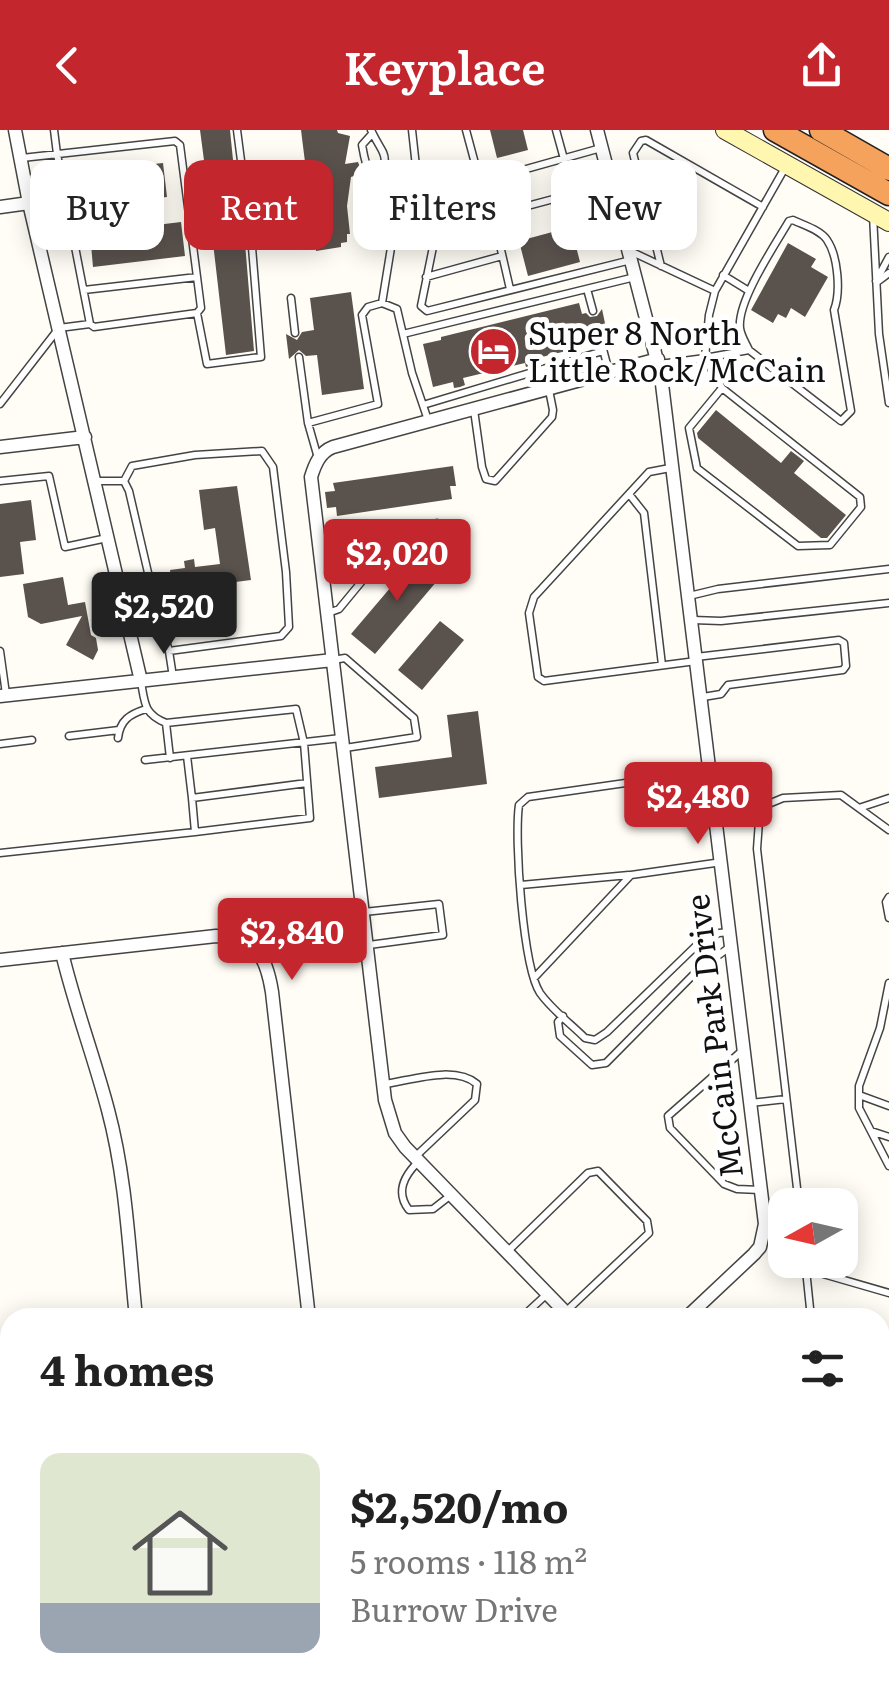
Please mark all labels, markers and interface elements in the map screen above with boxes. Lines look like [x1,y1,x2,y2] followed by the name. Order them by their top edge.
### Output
[343,32,546,99] text: Keyplace
[40,38,95,93] icon: back
[794,38,849,93] icon: share
[30,160,164,250] chip: Buy
[184,160,333,250] chip: Rent
[353,160,531,250] chip: Filters
[551,160,697,250] chip: New
[528,307,826,392] place label: Super 8 North Little Rock/McCain
[467,326,519,378] hotel icon: Super 8 North Little Rock/McCain
[316,519,478,604] pin: $2,020
[346,527,448,575] text: $2,020
[83,572,245,657] pin: $2,520
[114,580,214,628] text: $2,520
[617,762,779,847] pin: $2,480
[646,770,750,818] text: $2,480
[671,892,753,1181] street label: McCain Park Drive
[211,898,373,983] pin: $2,840
[240,906,344,954] text: $2,840
[768,1188,858,1278] north arrow
[768,1188,858,1278] map controls
[40,1337,214,1399] text: 4 homes
[795,1341,850,1396] icon: filters
[350,1474,568,1536] text: $2,520/mo
[120,1493,240,1613] icon: home
[350,1536,587,1584] text: 5 rooms · 118 m²
[350,1584,558,1632] text: Burrow Drive

